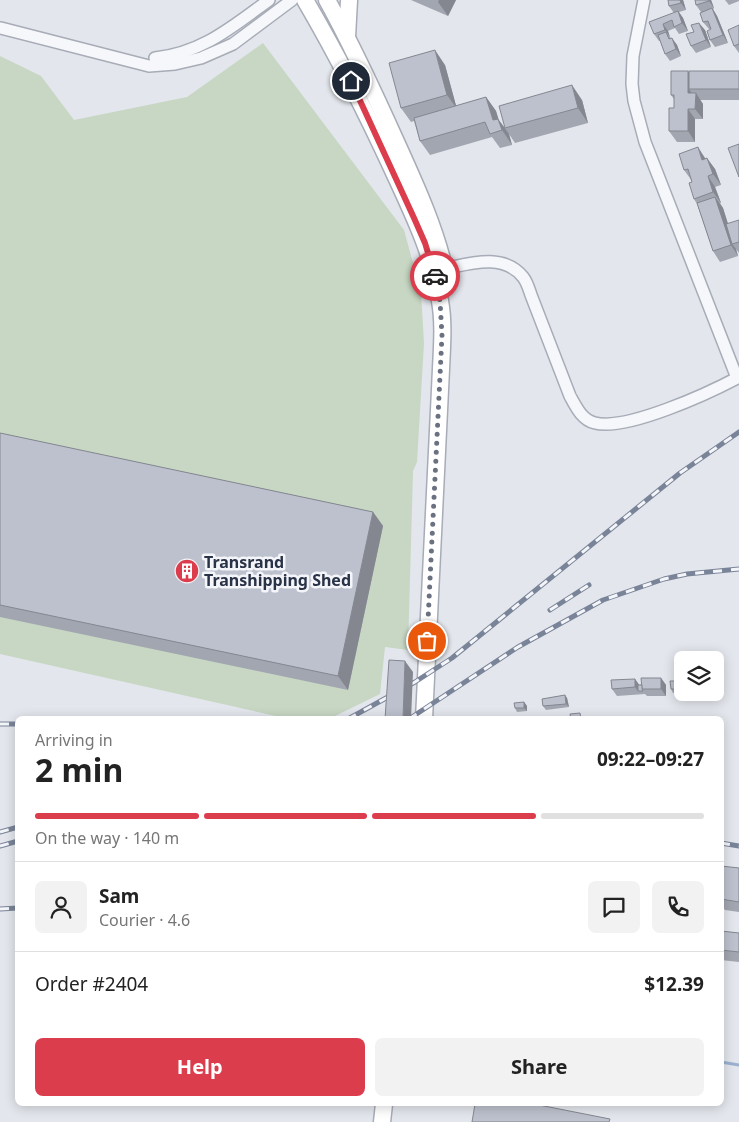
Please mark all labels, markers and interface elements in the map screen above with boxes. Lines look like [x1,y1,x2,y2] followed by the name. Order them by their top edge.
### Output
[330,60,372,102] pin
[337,67,365,95] icon: home
[410,251,460,301] courier
[421,262,449,290] icon: car
[204,551,351,591] place label: Transrand Transhipping Shed
[174,558,200,584] building icon: Transrand Transhipping Shed
[406,620,448,662] pin
[413,627,441,655] icon: bag
[674,651,724,701] map controls
[674,651,724,701] button: layers
[35,729,113,751] text: Arriving in
[597,746,704,772] text: 09:22–09:27
[35,748,123,791] text: 2 min
[35,827,179,849] text: On the way · 140 m
[35,881,87,933] button: person
[588,881,640,933] button: chat
[652,881,704,933] button: phone
[99,883,139,909] text: Sam
[99,909,190,931] text: Courier · 4.6
[35,971,148,997] text: Order #2404
[644,971,704,997] text: $12.39
[35,1038,365,1096] button: Help
[375,1038,704,1096] button: Share

